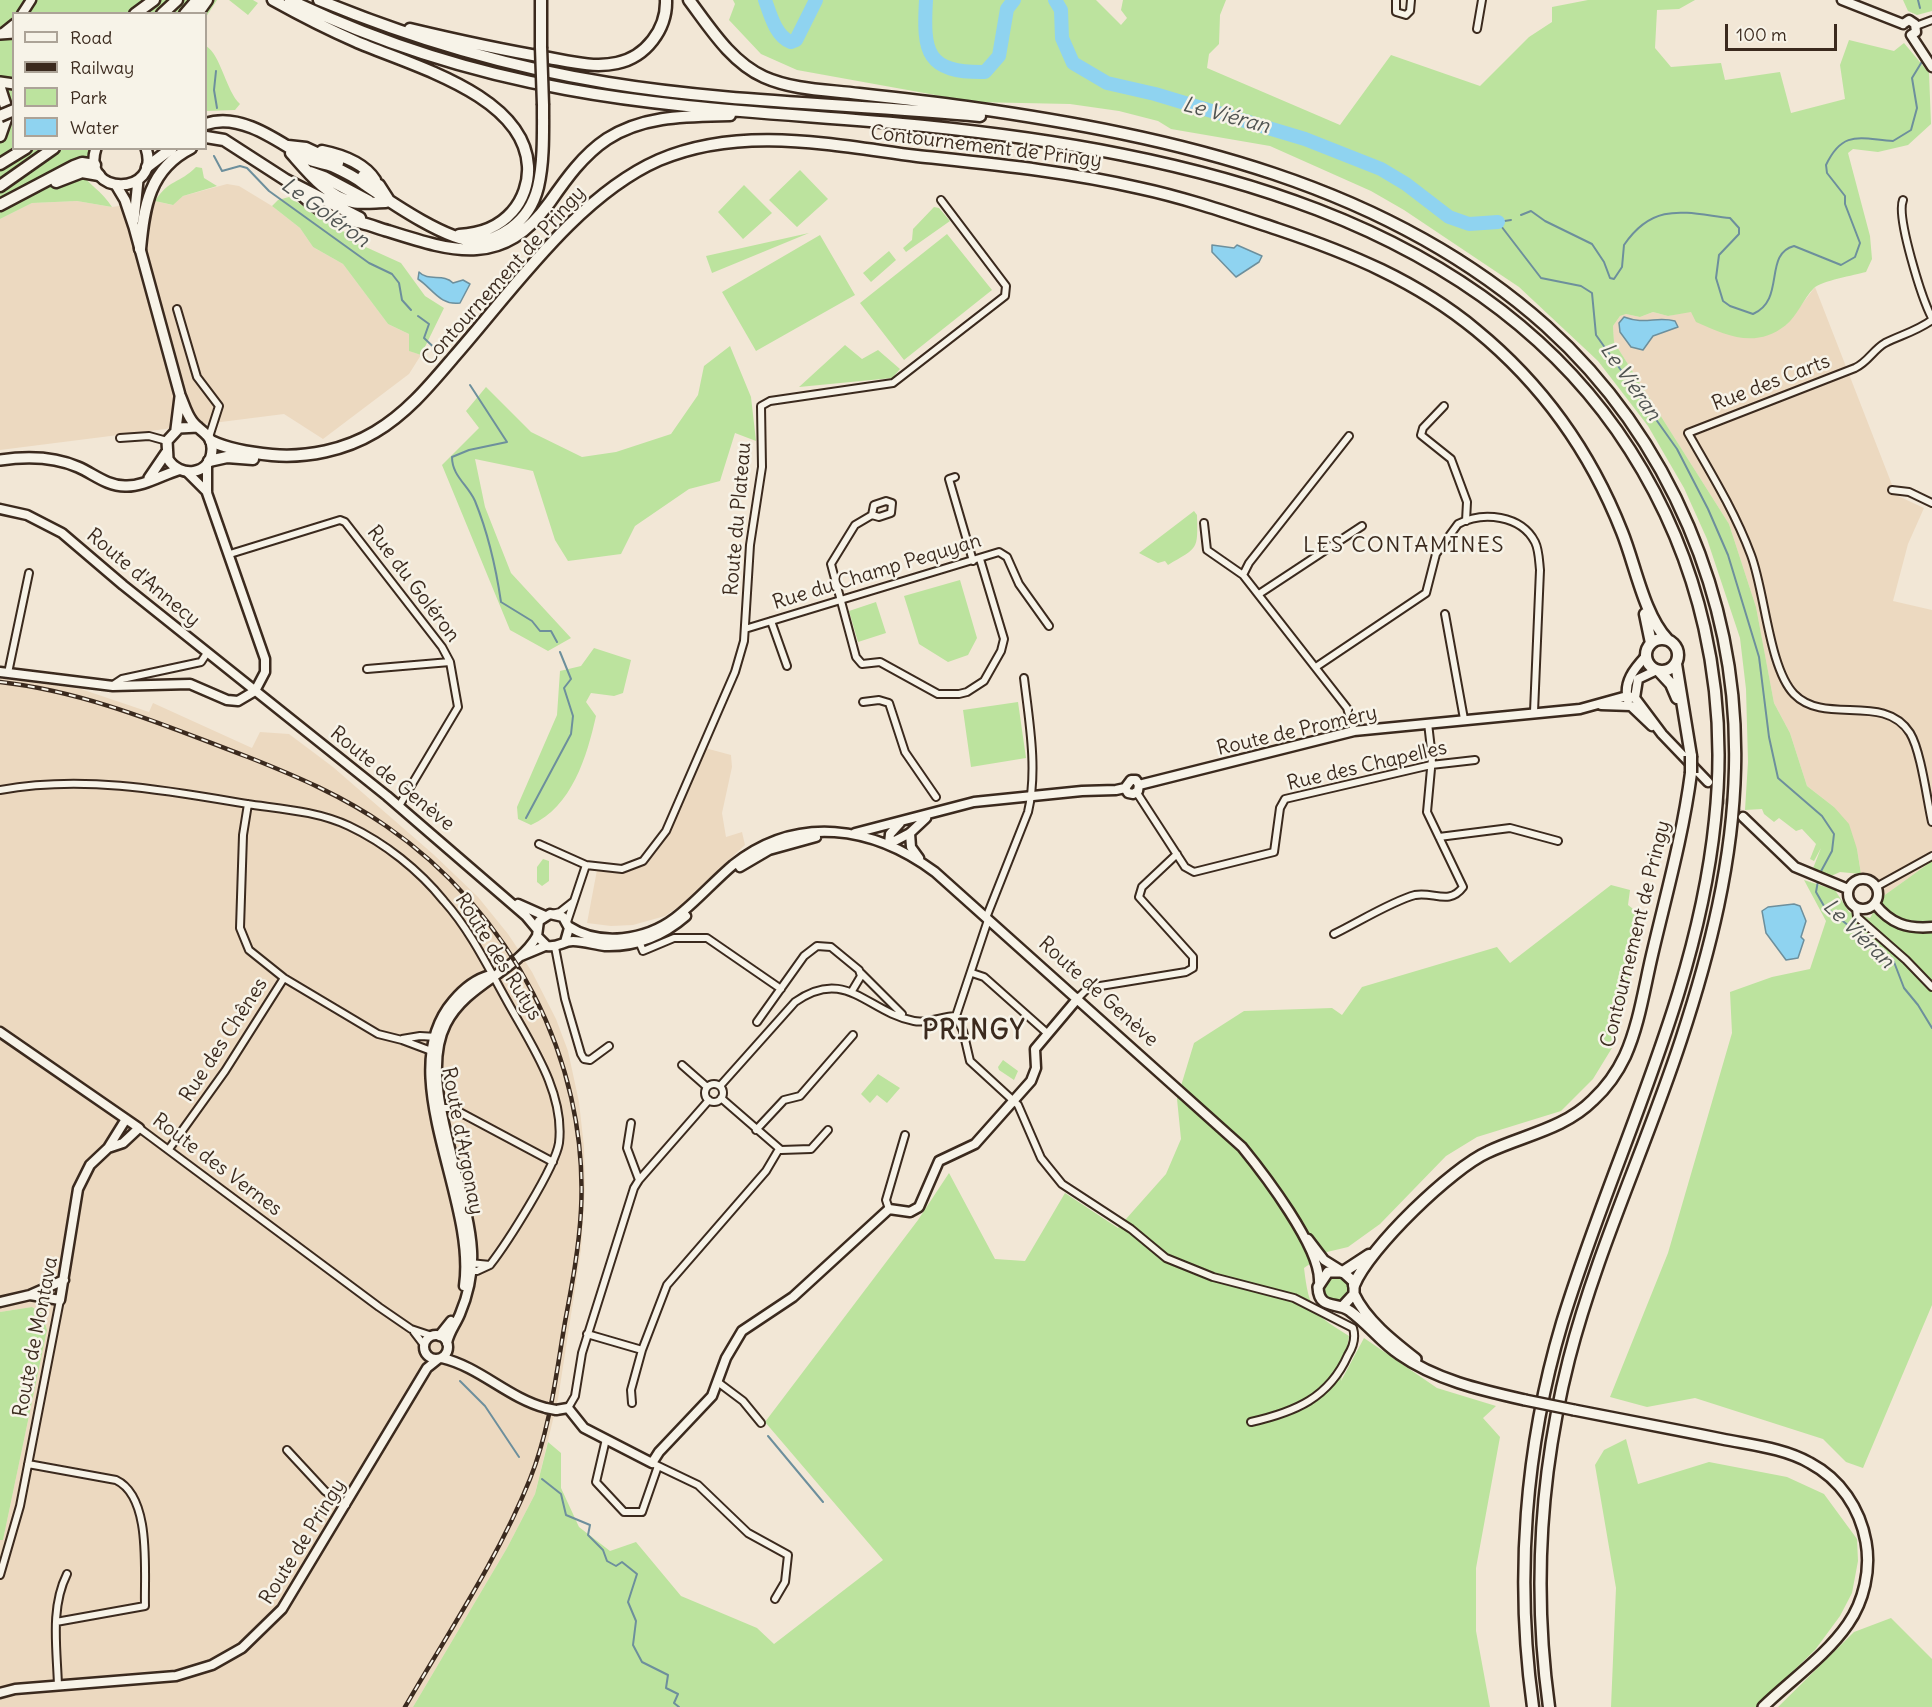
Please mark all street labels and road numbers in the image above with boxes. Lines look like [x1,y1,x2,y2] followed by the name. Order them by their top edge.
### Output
[869,121,1103,173] street label: Contournement de Pringy
[417,181,591,371] street label: Contournement de Pringy
[1709,349,1833,417] street label: Rue des Carts
[719,441,757,597] street label: Route du Plateau
[361,521,465,647] street label: Rue du Goléron
[81,524,205,632] street label: Route d'Annecy
[770,529,984,615] street label: Rue du Champ Pequyan
[1214,701,1380,761] street label: Route de Proméry
[325,722,459,836] street label: Route de Genève
[1285,736,1449,796] street label: Rue des Chapelles
[1596,818,1676,1050] street label: Contournement de Pringy
[449,889,547,1025] street label: Route des Rutys
[1033,932,1163,1052] street label: Route de Genève
[175,974,273,1106] street label: Rue des Chênes
[436,1065,488,1217] street label: Route d'Argonay
[148,1108,286,1222] street label: Route des Vernes
[9,1255,63,1419] street label: Route de Montava
[255,1475,351,1609] street label: Route de Pringy

